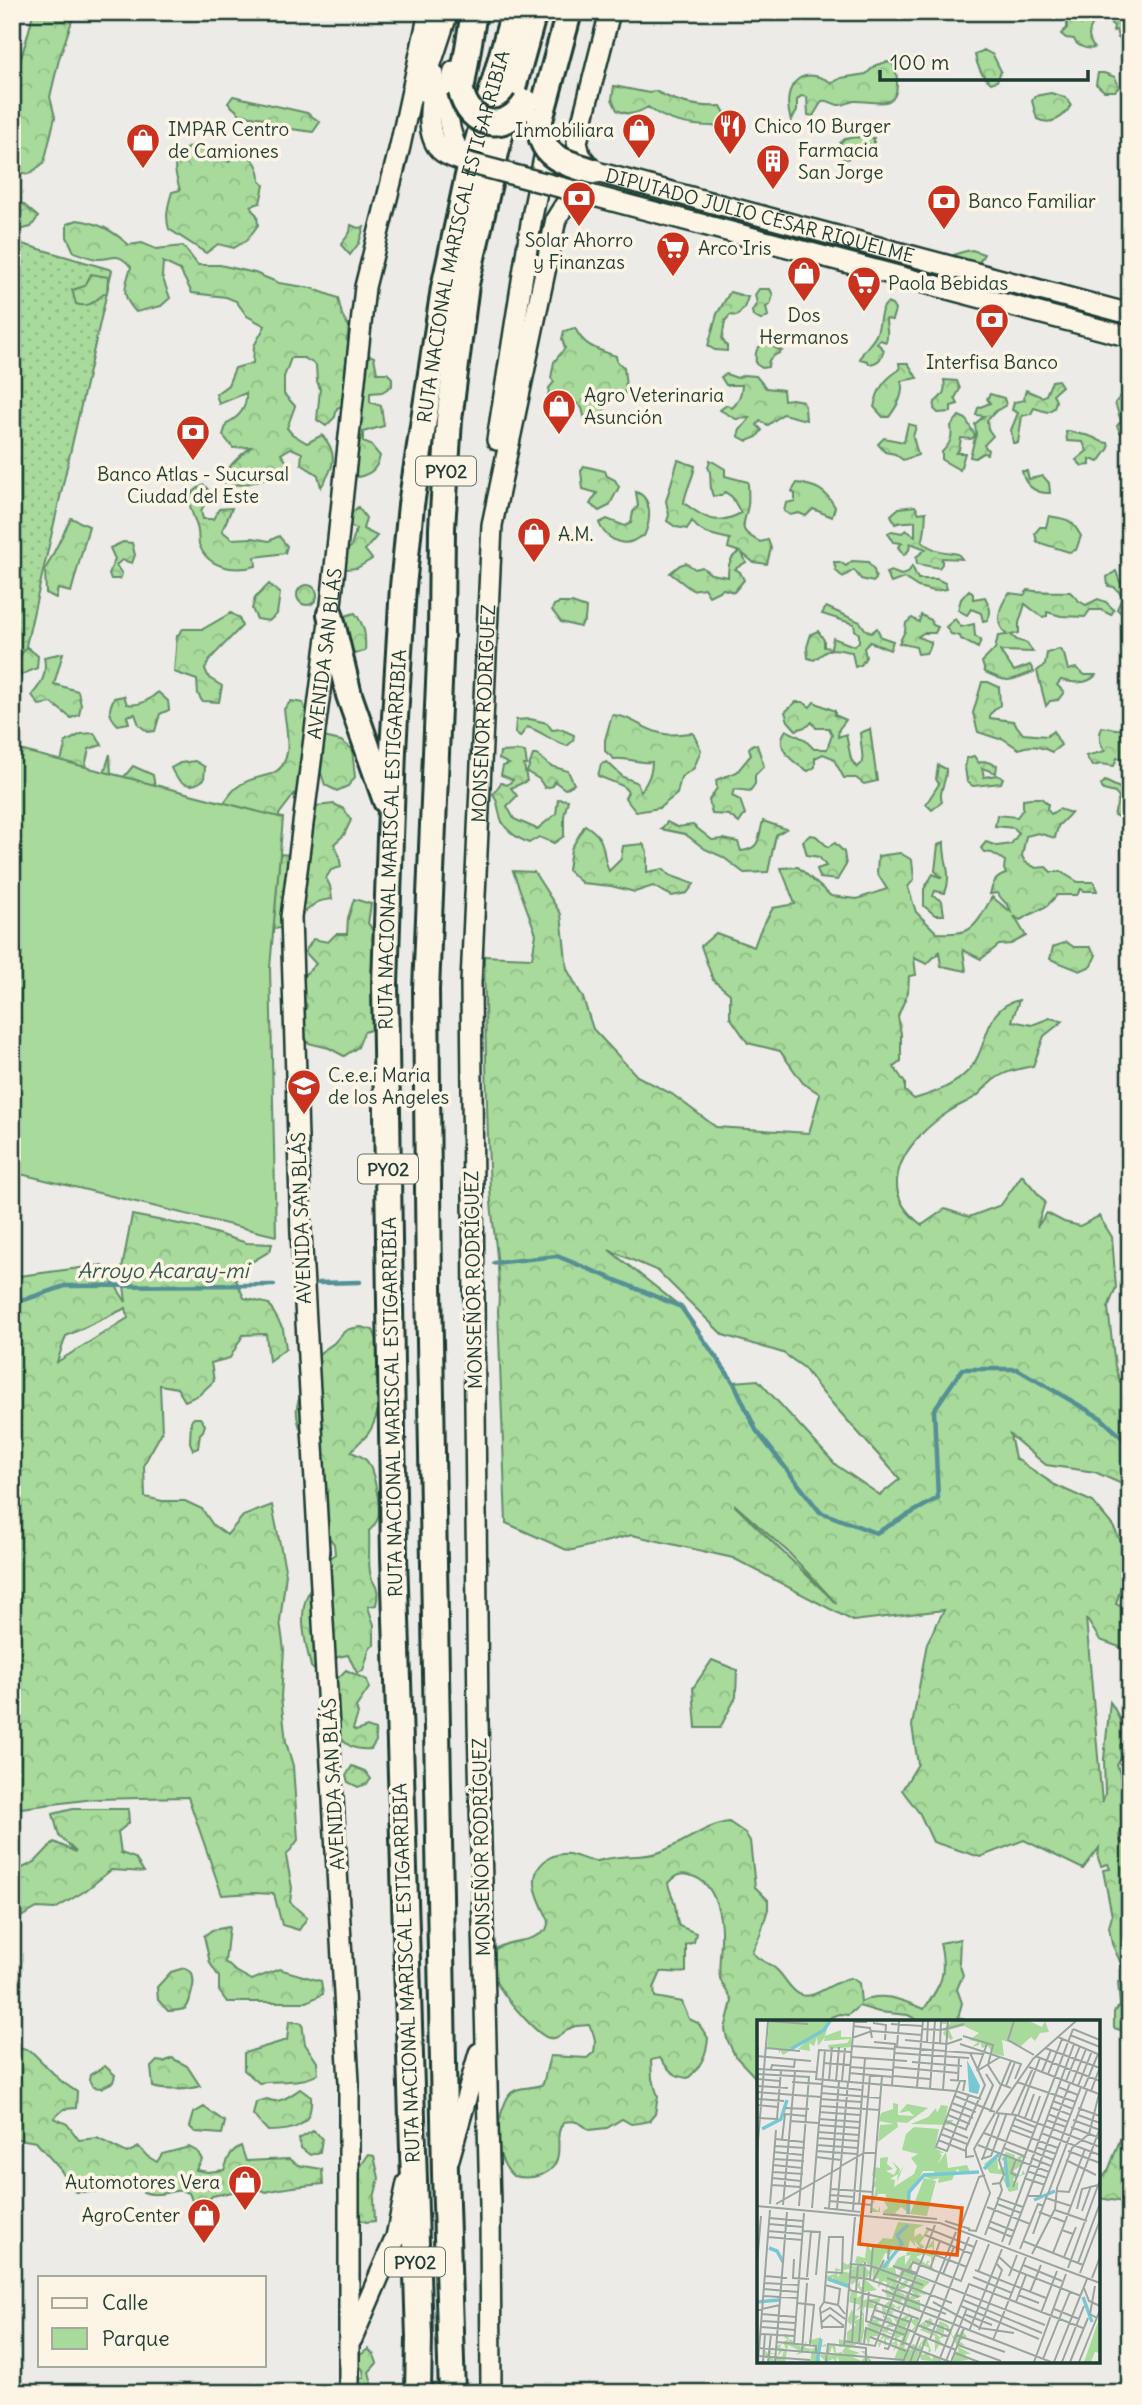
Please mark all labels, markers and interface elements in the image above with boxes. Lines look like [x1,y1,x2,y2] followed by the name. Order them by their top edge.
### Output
[880,38,1088,82] scale bar
[412,48,515,424] street label: RUTA NACIONAL MARISCAL ESTIGARRIBIA
[890,49,949,76] text: 100 m
[711,107,749,156] restaurant icon: Chico 10 Burger
[620,111,658,160] shop icon: Inmobiliara
[754,114,891,138] place label: Chico 10 Burger
[168,117,289,163] place label: IMPAR Centro de Camiones
[515,118,614,142] place label: Inmobiliara
[124,121,162,170] shop icon: IMPAR Centro de Camiones
[798,138,884,184] place label: Farmacia San Jorge
[754,142,792,191] building icon: Farmacia San Jorge
[603,163,917,268] street label: DIPUTADO JULIO CÉSAR RIQUELME
[560,179,598,228] bank icon: Solar Ahorro y Finanzas
[925,182,963,231] bank icon: Banco Familiar
[968,189,1096,213] place label: Banco Familiar
[525,228,633,274] place label: Solar Ahorro y Finanzas
[654,229,692,278] supermarket icon: Arco Iris
[698,236,771,260] place label: Arco Iris
[785,254,823,303] shop icon: Dos Hermanos
[845,264,883,313] supermarket icon: Paola Bebidas
[888,271,1008,295] place label: Paola Bebidas
[973,301,1011,350] bank icon: Interfisa Banco
[759,303,849,349] place label: Dos Hermanos
[926,350,1058,374] place label: Interfisa Banco
[584,383,724,429] place label: Agro Veterinaria Asunción
[540,387,578,436] shop icon: Agro Veterinaria Asunción
[174,413,212,462] bank icon: Banco Atlas - Sucursal Ciudad del Este
[416,457,476,486] road number: PY02
[97,462,289,508] place label: Banco Atlas - Sucursal Ciudad del Este
[515,515,553,564] shop icon: A.M.
[558,522,594,546] place label: A.M.
[302,567,347,741] street label: AVENIDA SAN BLÁS
[466,604,500,823] street label: MONSEÑOR RODRÍGUEZ
[373,649,411,1030] street label: RUTA NACIONAL MARISCAL ESTIGARRIBIA
[328,1063,449,1109] place label: C.e.e.i Maria de los Angeles
[285,1067,323,1116] school or university icon: C.e.e.i Maria de los Angeles
[286,1132,316,1304] street label: AVENIDA SAN BLÁS
[358,1154,418,1184] road number: PY02
[459,1170,487,1389] street label: MONSEÑOR RODRÍGUEZ
[377,1217,407,1597] street label: RUTA NACIONAL MARISCAL ESTIGARRIBIA
[78,1257,251,1284] water label: Arroyo Acaray-mi
[317,1697,349,1871] street label: AVENIDA SAN BLÁS
[467,1737,495,1956] street label: MONSEÑOR RODRÍGUEZ
[387,1783,425,2163] street label: RUTA NACIONAL MARISCAL ESTIGARRIBIA
[757,2020,1100,2363] inset map
[226,2163,264,2212] shop icon: Automotores Vera
[65,2170,220,2194] place label: Automotores Vera
[185,2196,223,2245] shop icon: AgroCenter
[82,2203,180,2227] place label: AgroCenter
[385,2248,445,2276] road number: PY02
[38,2276,266,2366] legend
[102,2289,148,2316] text: Calle
[102,2325,170,2352] text: Parque

